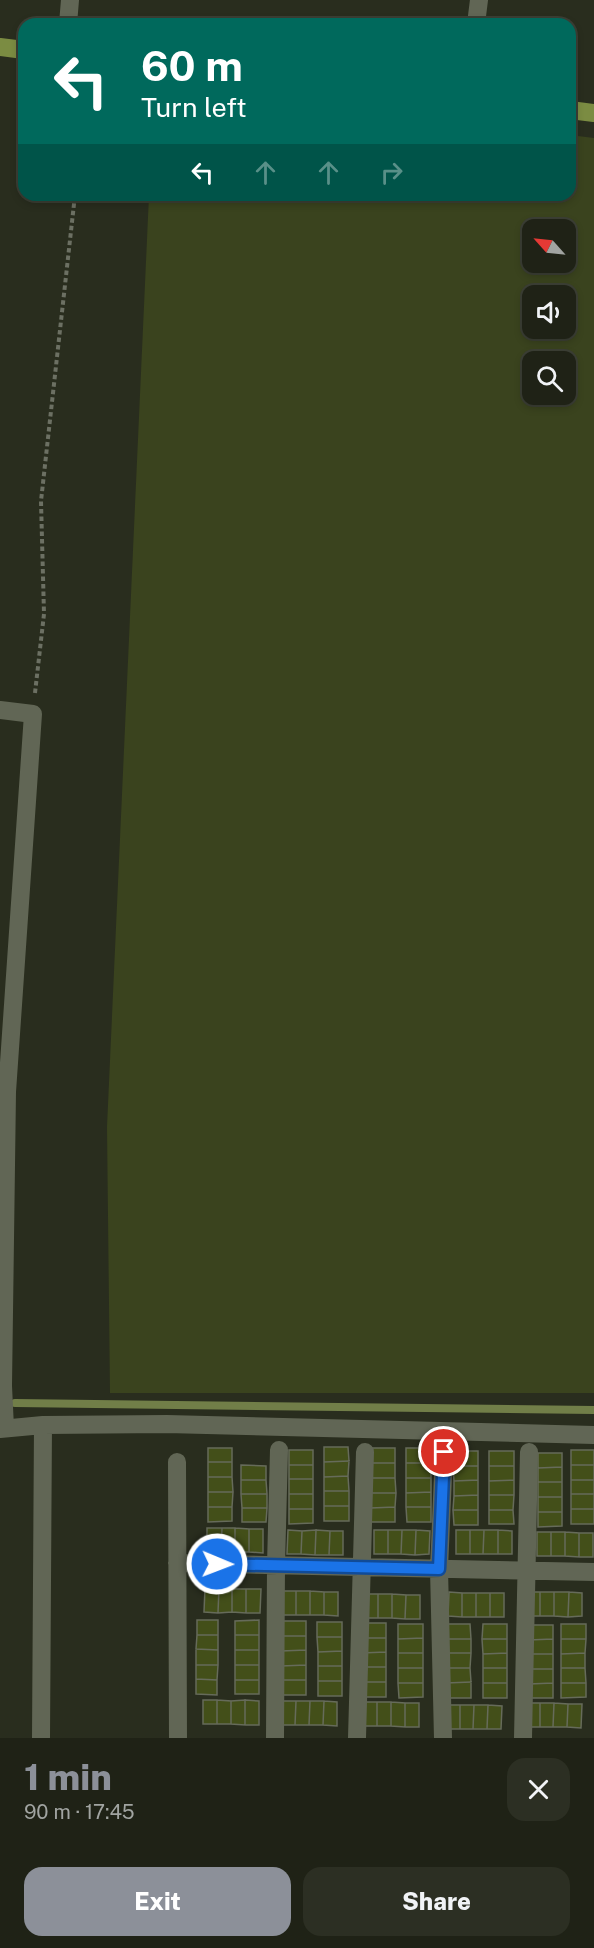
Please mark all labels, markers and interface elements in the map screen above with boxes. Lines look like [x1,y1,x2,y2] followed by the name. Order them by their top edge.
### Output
[141,41,243,90] text: 60 m
[42,42,120,120] icon: left
[141,91,247,123] text: Turn left
[186,156,219,189] icon: left
[249,156,282,189] icon: ahead
[312,156,345,189] icon: ahead
[375,156,408,189] icon: right
[522,219,576,273] north arrow
[522,219,576,405] map controls
[522,285,576,339] button: sound
[522,351,576,405] button: search
[418,1426,469,1477] pin
[427,1435,460,1468] icon: arrive
[185,1532,249,1596] position arrow
[24,1756,112,1798] text: 1 min
[507,1758,570,1821] button: close
[24,1800,135,1824] text: 90 m · 17:45
[24,1867,291,1936] button: Exit
[303,1867,570,1936] button: Share

